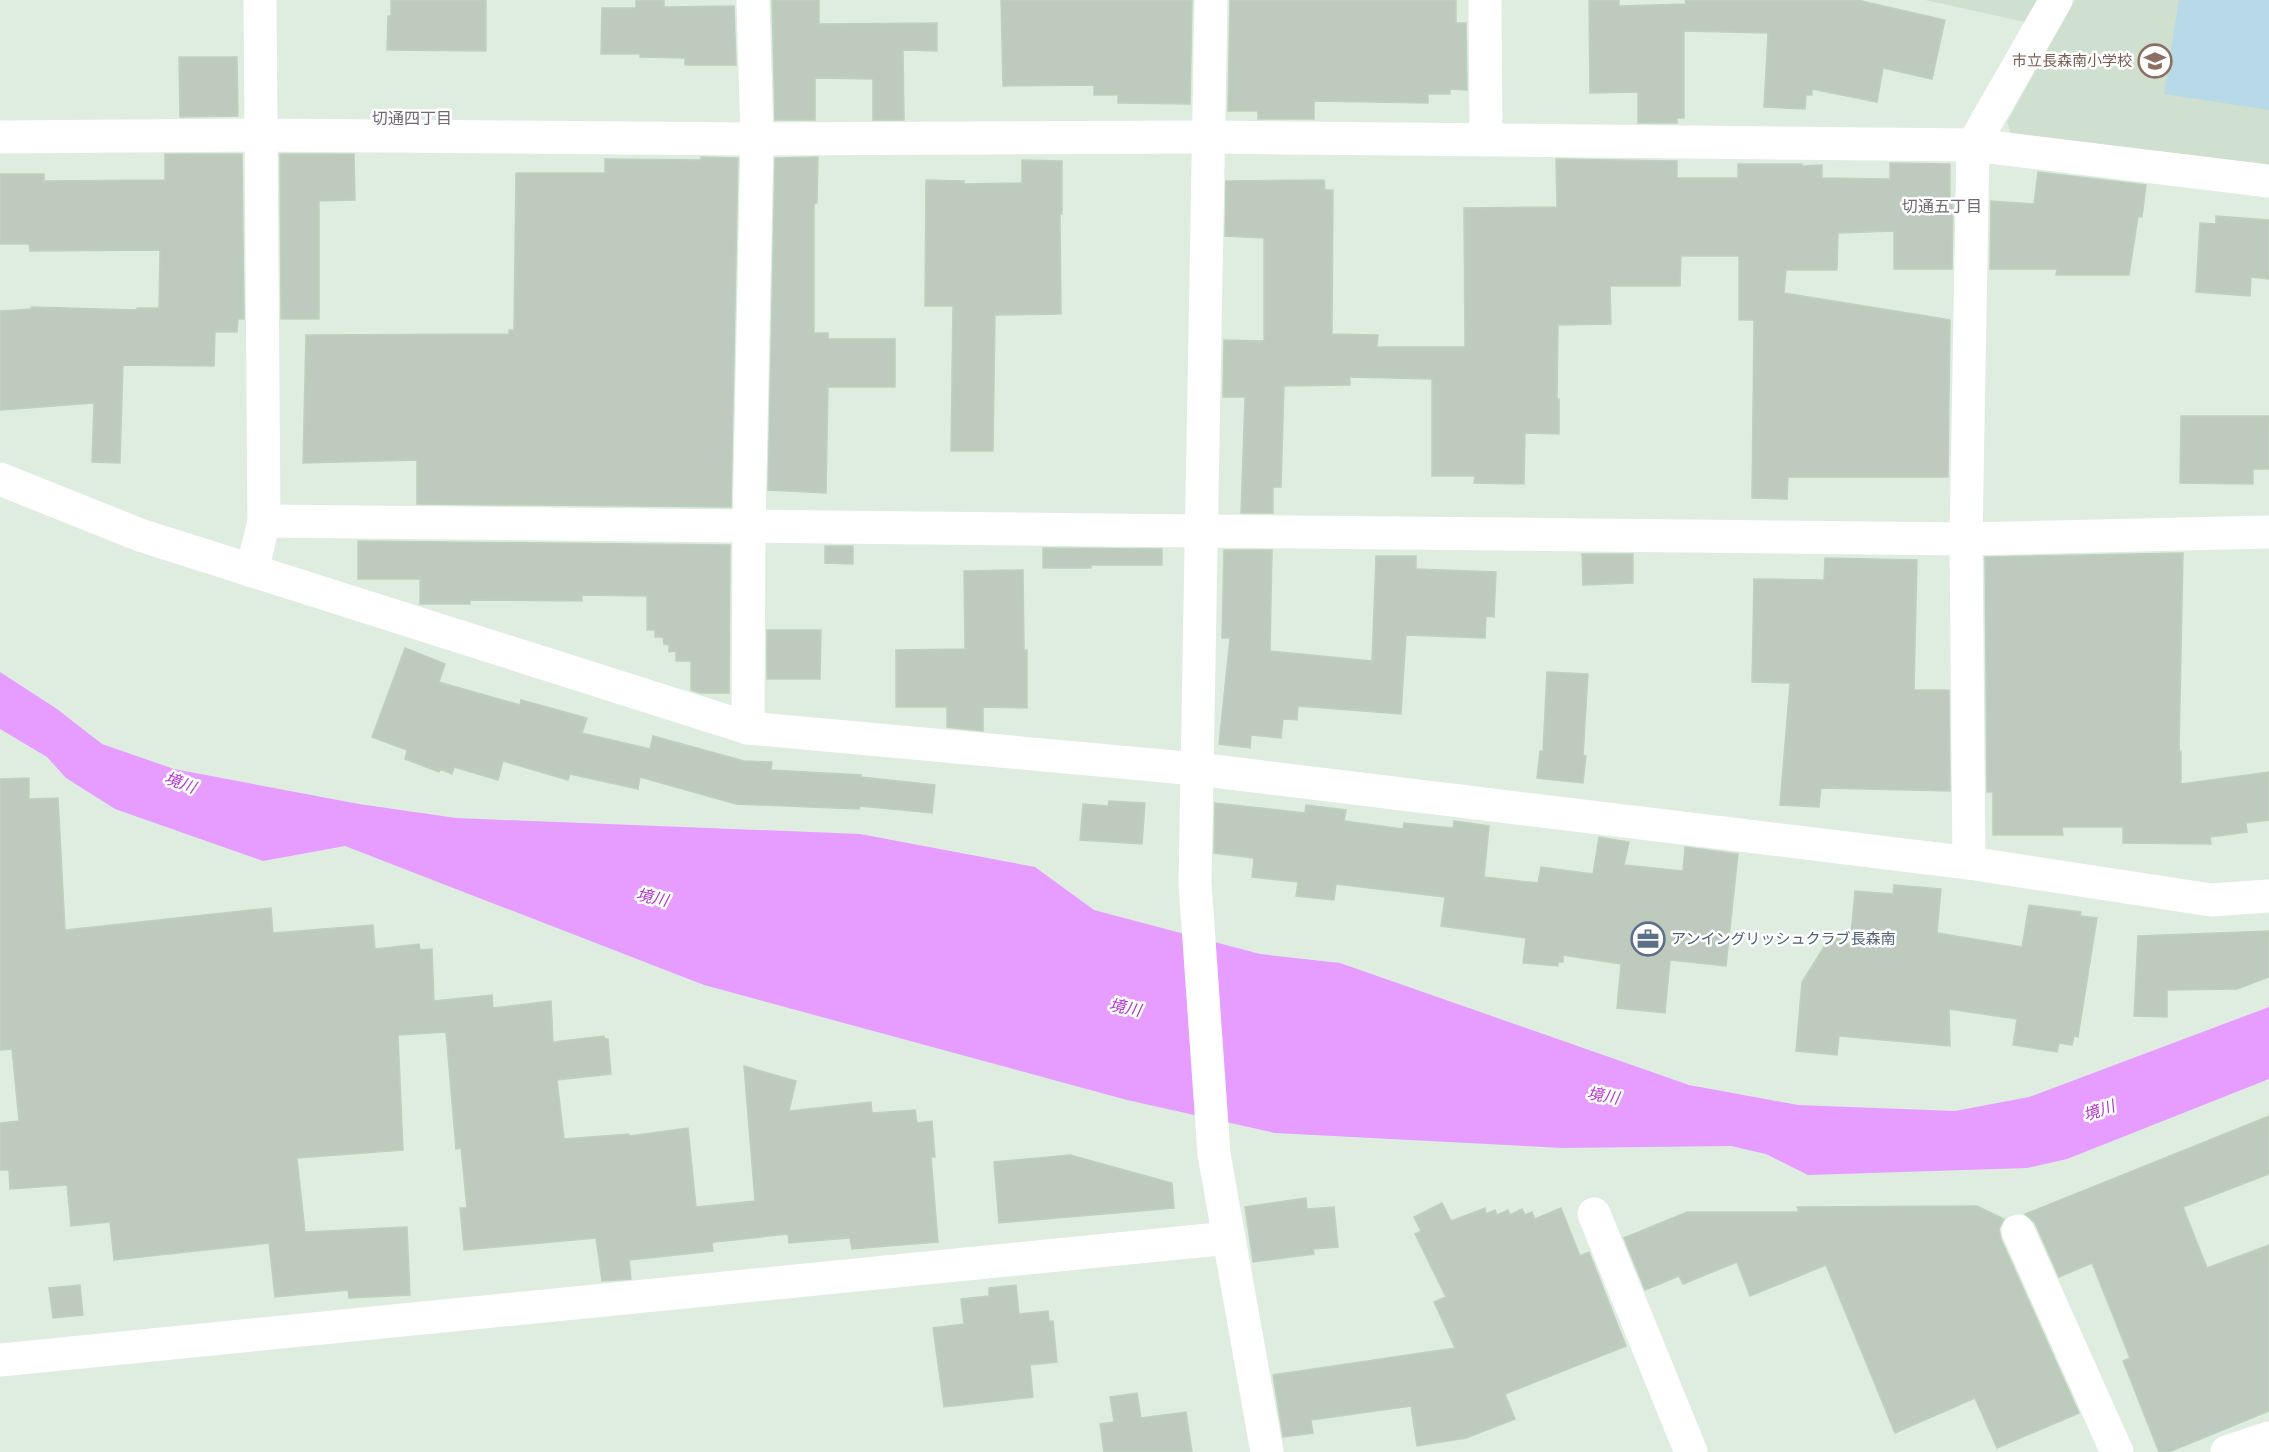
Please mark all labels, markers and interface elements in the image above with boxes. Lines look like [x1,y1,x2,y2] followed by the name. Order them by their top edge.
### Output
[2137,43,2173,79] school or university icon: 市立長森南小学校
[2012,51,2132,71] place label: 市立長森南小学校
[372,108,452,130] district label: 切通四丁目
[1902,196,1982,218] district label: 切通五丁目
[161,767,201,799] water label: 境川
[634,884,672,913] water label: 境川
[1630,921,1666,957] office icon: アンイングリッシュクラブ長森南
[1671,929,1895,949] place label: アンイングリッシュクラブ長森南
[1107,994,1145,1022] water label: 境川
[1585,1082,1623,1110] water label: 境川
[2080,1095,2120,1127] water label: 境川

